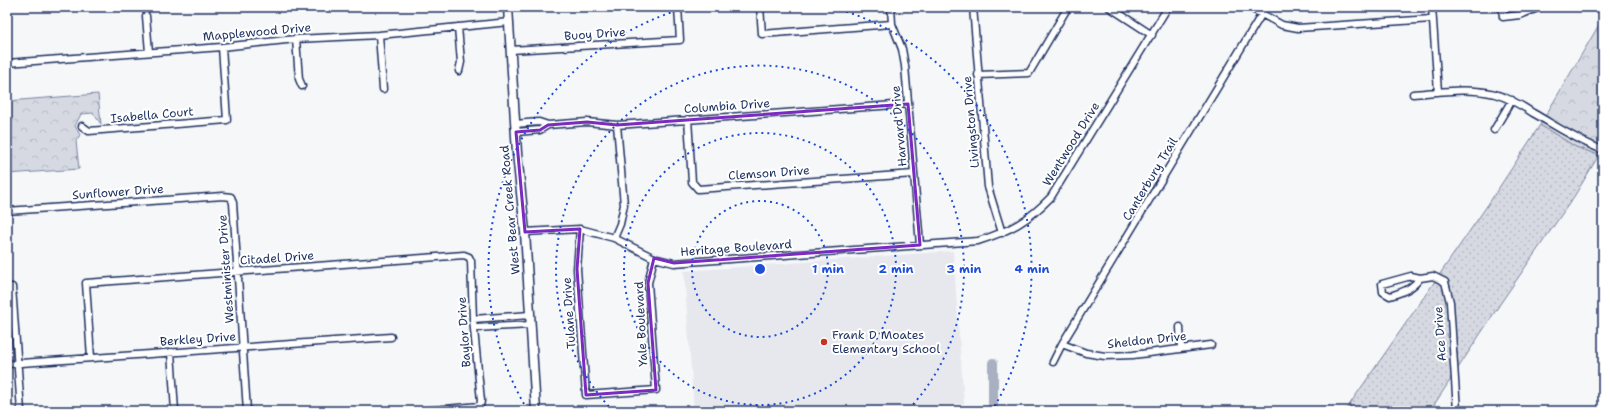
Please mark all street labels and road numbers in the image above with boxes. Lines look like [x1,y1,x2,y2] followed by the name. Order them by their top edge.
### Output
[202,19,312,45] street label: Mapplewood Drive
[564,24,626,44] street label: Buoy Drive
[959,75,983,169] street label: Livingston Drive
[887,85,911,167] street label: Harvard Drive
[683,95,771,117] street label: Columbia Drive
[1039,99,1103,189] street label: Wentwood Drive
[110,103,194,127] street label: Isabella Court
[1119,134,1181,224] street label: Canterbury Trail
[496,144,524,275] street label: West Bear Creek Road
[728,162,810,184] street label: Clemson Drive
[72,181,164,203] street label: Sunflower Drive
[214,214,238,324] street label: Westminister Drive
[680,236,793,260] street label: Heritage Boulevard
[239,247,315,269] street label: Citadel Drive
[559,276,579,349] street label: Tulane Drive
[631,281,651,367] street label: Yale Boulevard
[454,296,474,368] street label: Baylor Drive
[1430,306,1450,362] street label: Ace Drive
[159,328,237,350] street label: Berkley Drive
[1107,328,1188,352] street label: Sheldon Drive

